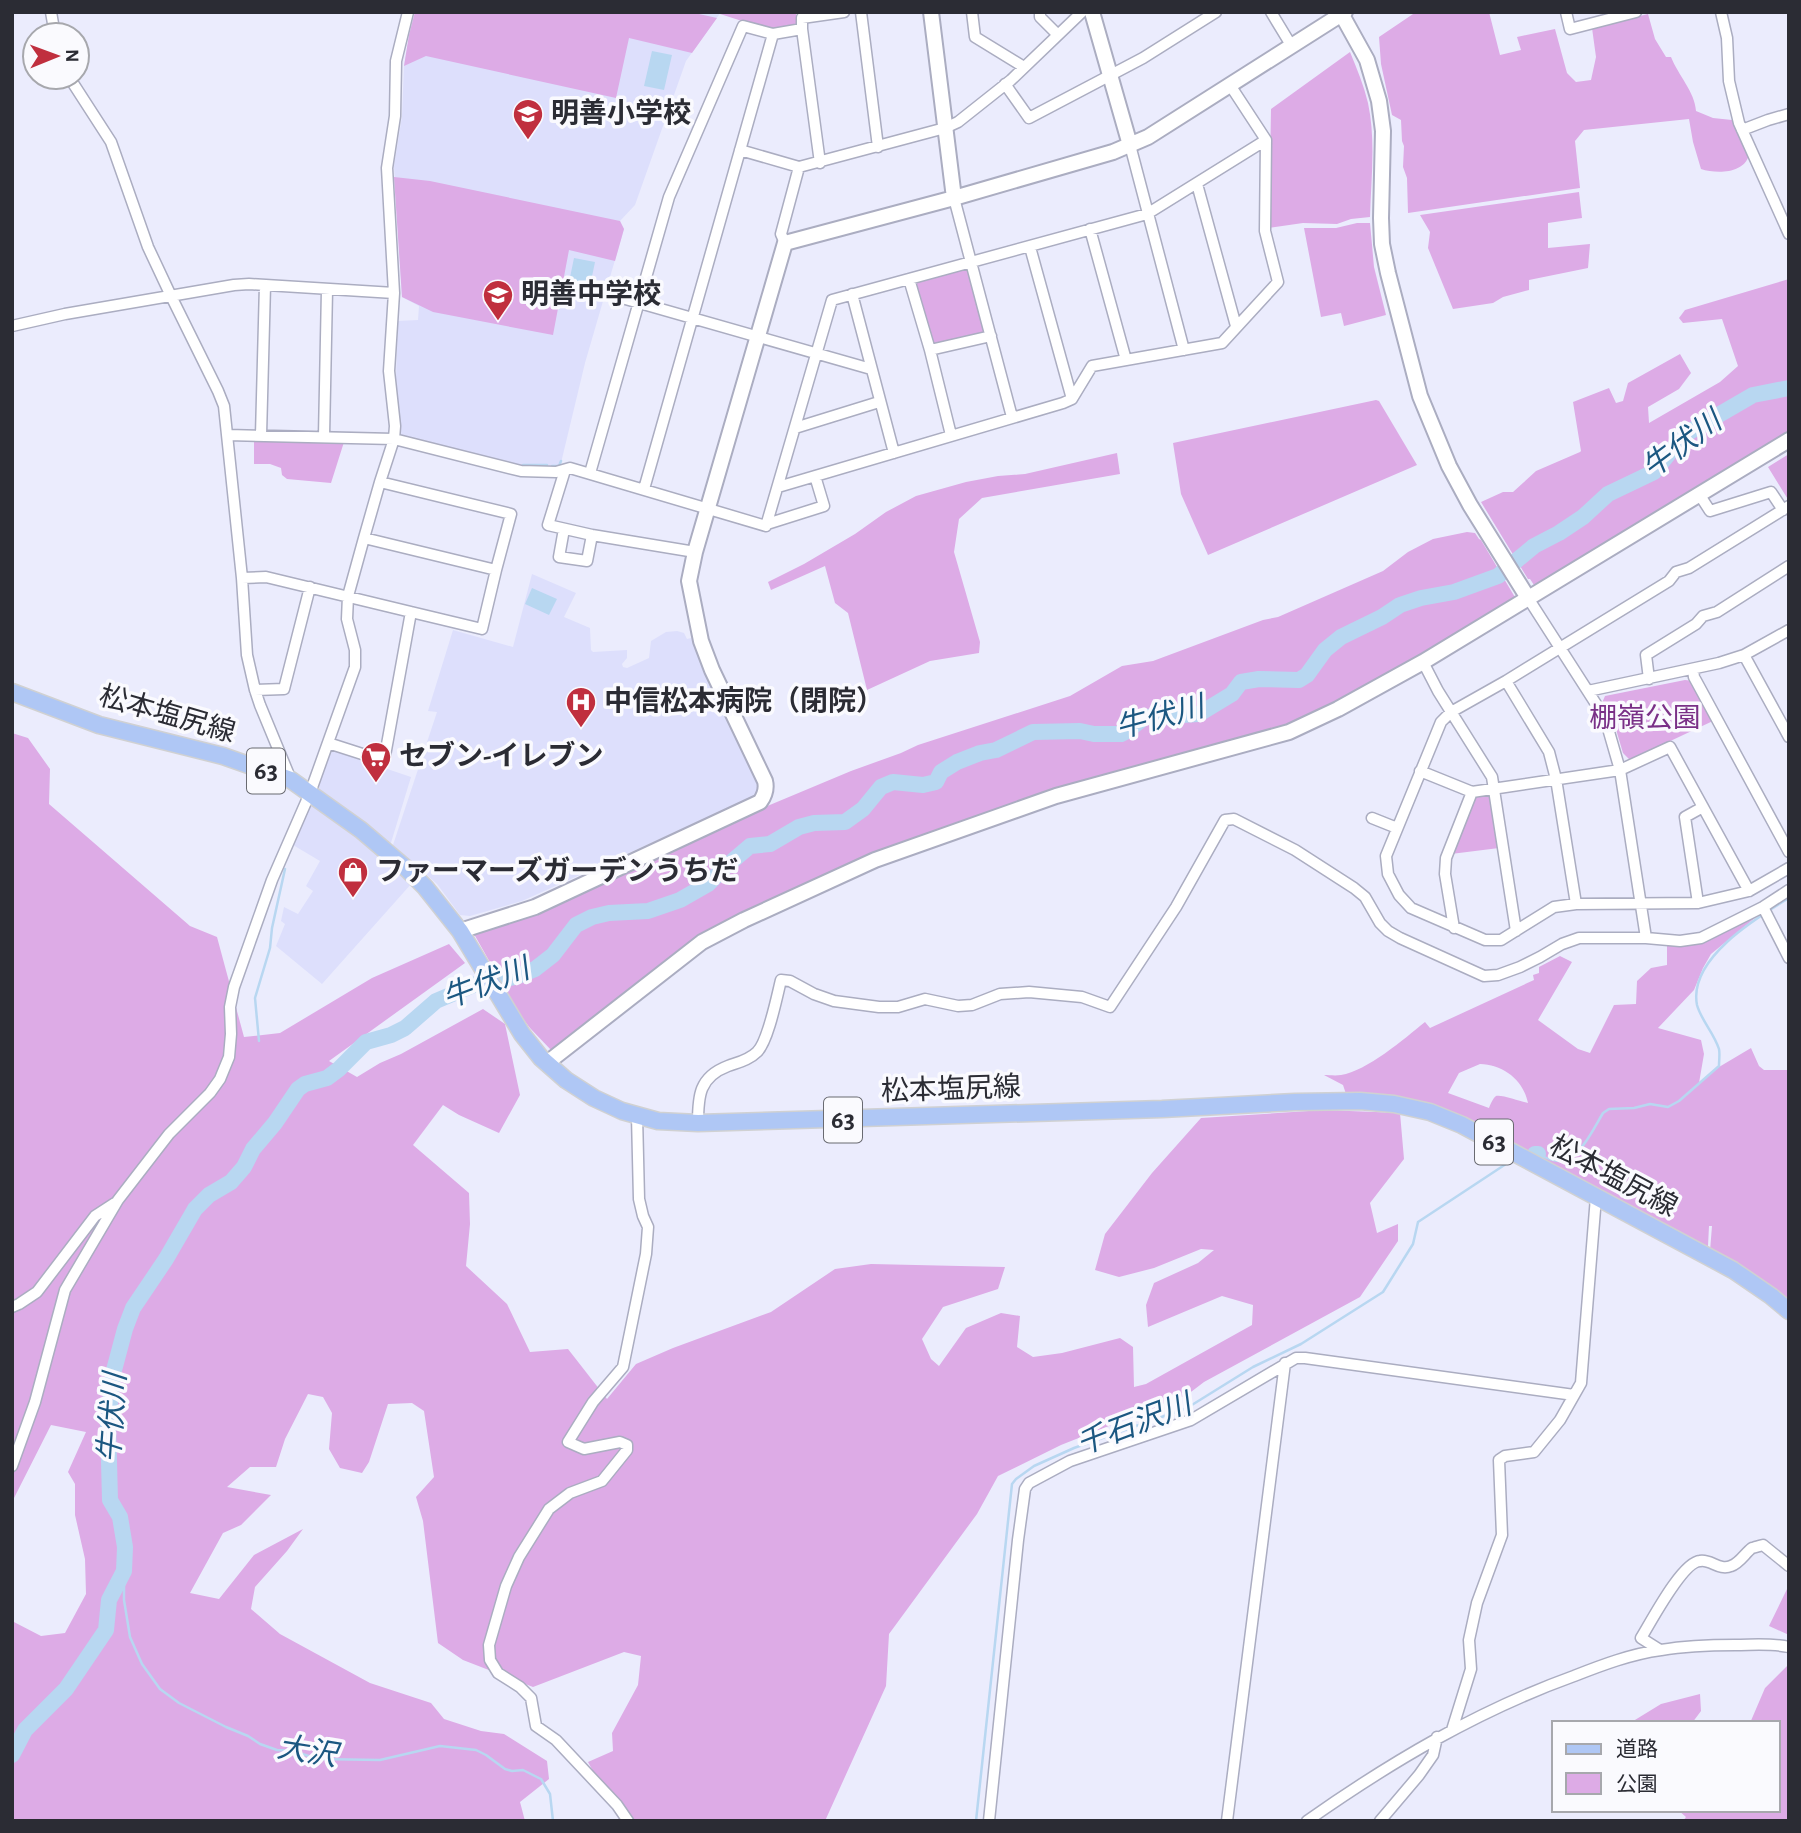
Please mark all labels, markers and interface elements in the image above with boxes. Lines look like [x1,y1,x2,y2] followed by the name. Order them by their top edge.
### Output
[21,21,91,91] north arrow
[62,49,81,63] text: N
[511,97,545,141] school or university icon: 明善小学校
[551,97,691,128] place label: 明善小学校
[481,278,515,322] school or university icon: 明善中学校
[521,278,661,309] place label: 明善中学校
[1636,403,1729,484] water label: 牛伏川
[96,680,239,748] street label: 松本塩尻線
[564,685,598,729] hospital icon: 中信松本病院（閉院）
[604,685,884,716] place label: 中信松本病院（閉院）
[1112,689,1210,744] water label: 牛伏川
[1589,703,1701,733] park label: 棚嶺公園
[359,740,393,784] supermarket icon: セブン-イレブン
[399,740,604,771] place label: セブン-イレブン
[247,748,285,793] road number: 63
[336,855,370,899] shop icon: ファーマーズガーデンうちだ
[376,855,739,886] place label: ファーマーズガーデンうちだ
[438,951,536,1014] water label: 牛伏川
[880,1072,1021,1106] street label: 松本塩尻線
[824,1098,862,1142] road number: 63
[1475,1120,1513,1164] road number: 63
[1545,1130,1682,1222] street label: 松本塩尻線
[93,1369,131,1464] water label: 牛伏川
[1072,1387,1198,1461] water label: 千石沢川
[1552,1721,1780,1812] legend
[275,1731,343,1772] water label: 大沢
[1616,1738,1658,1760] text: 道路
[1616,1774,1658,1795] text: 公園

